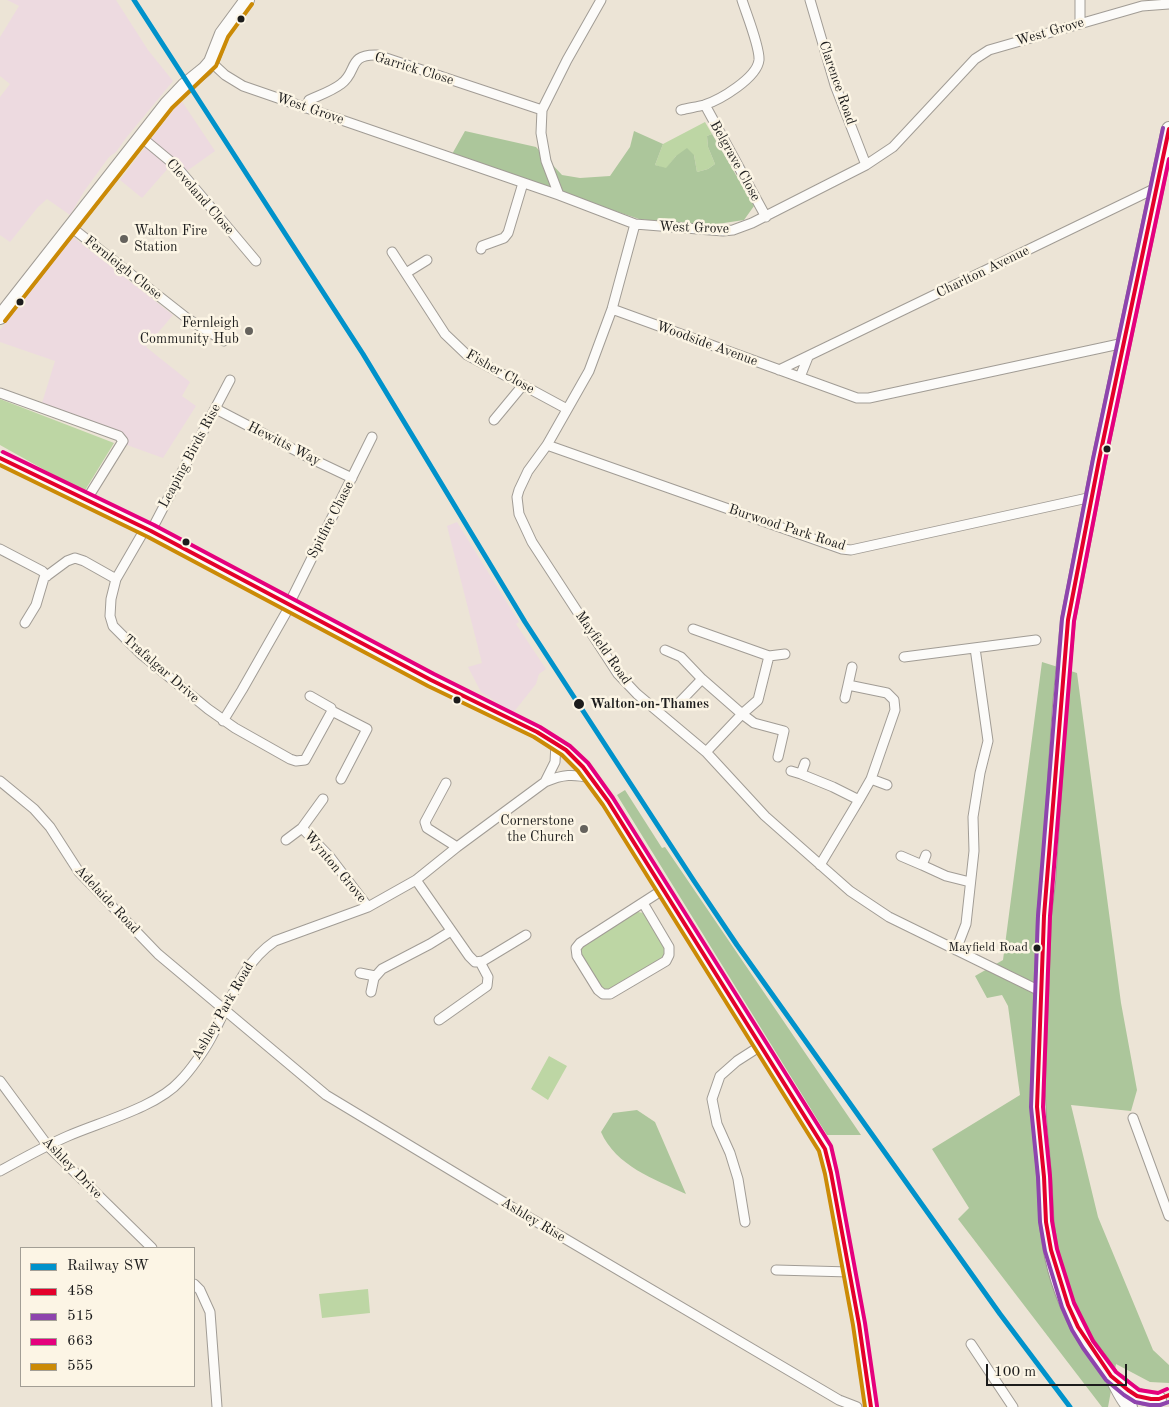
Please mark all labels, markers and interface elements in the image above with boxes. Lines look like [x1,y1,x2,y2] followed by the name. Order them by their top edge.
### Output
[236,14,246,24] unlabelled marker
[1014,14,1086,50] street label: West Grove
[815,39,859,127] street label: Clarence Road
[372,49,456,89] street label: Garrick Close
[274,90,346,128] street label: West Grove
[706,118,764,204] street label: Belgrave Close
[163,156,237,238] street label: Cleveland Close
[659,218,729,238] street label: West Grove
[134,223,207,256] place label: Walton Fire Station
[81,232,165,304] street label: Fernleigh Close
[118,233,130,245] marker: Walton Fire Station
[934,242,1032,302] street label: Charlton Avenue
[15,297,25,307] unlabelled marker
[140,315,239,348] place label: Fernleigh Community Hub
[654,318,760,370] street label: Woodside Avenue
[243,325,255,337] marker: Fernleigh Community Hub
[463,346,537,398] street label: Fisher Close
[155,401,225,511] street label: Leaping Birds Rise
[245,418,323,470] street label: Hewitts Way
[1102,444,1112,454] unlabelled marker
[304,479,358,561] street label: Spitfire Chase
[726,501,848,555] street label: Burwood Park Road
[181,537,191,547] unlabelled marker
[571,608,635,688] street label: Mayfield Road
[119,631,203,707] street label: Trafalgar Drive
[452,695,462,705] unlabelled marker
[590,696,709,712] place label: Walton-on-Thames
[572,697,586,711] marker: Walton-on-Thames
[500,813,574,846] place label: Cornerstone the Church
[578,823,590,835] marker: Cornerstone the Church
[300,828,370,906] street label: Wynton Grove
[71,862,143,938] street label: Adelaide Road
[948,940,1028,956] place label: Mayfield Road
[1032,943,1042,953] marker: Mayfield Road
[188,959,258,1063] street label: Ashley Park Road
[38,1134,106,1202] street label: Ashley Drive
[498,1194,568,1246] street label: Ashley Rise
[20,1247,195,1387] legend
[67,1259,149,1274] text: Railway SW
[67,1284,93,1299] text: 458
[67,1309,93,1324] text: 515
[67,1334,93,1349] text: 663
[989,1354,1130,1386] scale bar
[67,1359,93,1374] text: 555
[994,1365,1036,1380] text: 100 m

